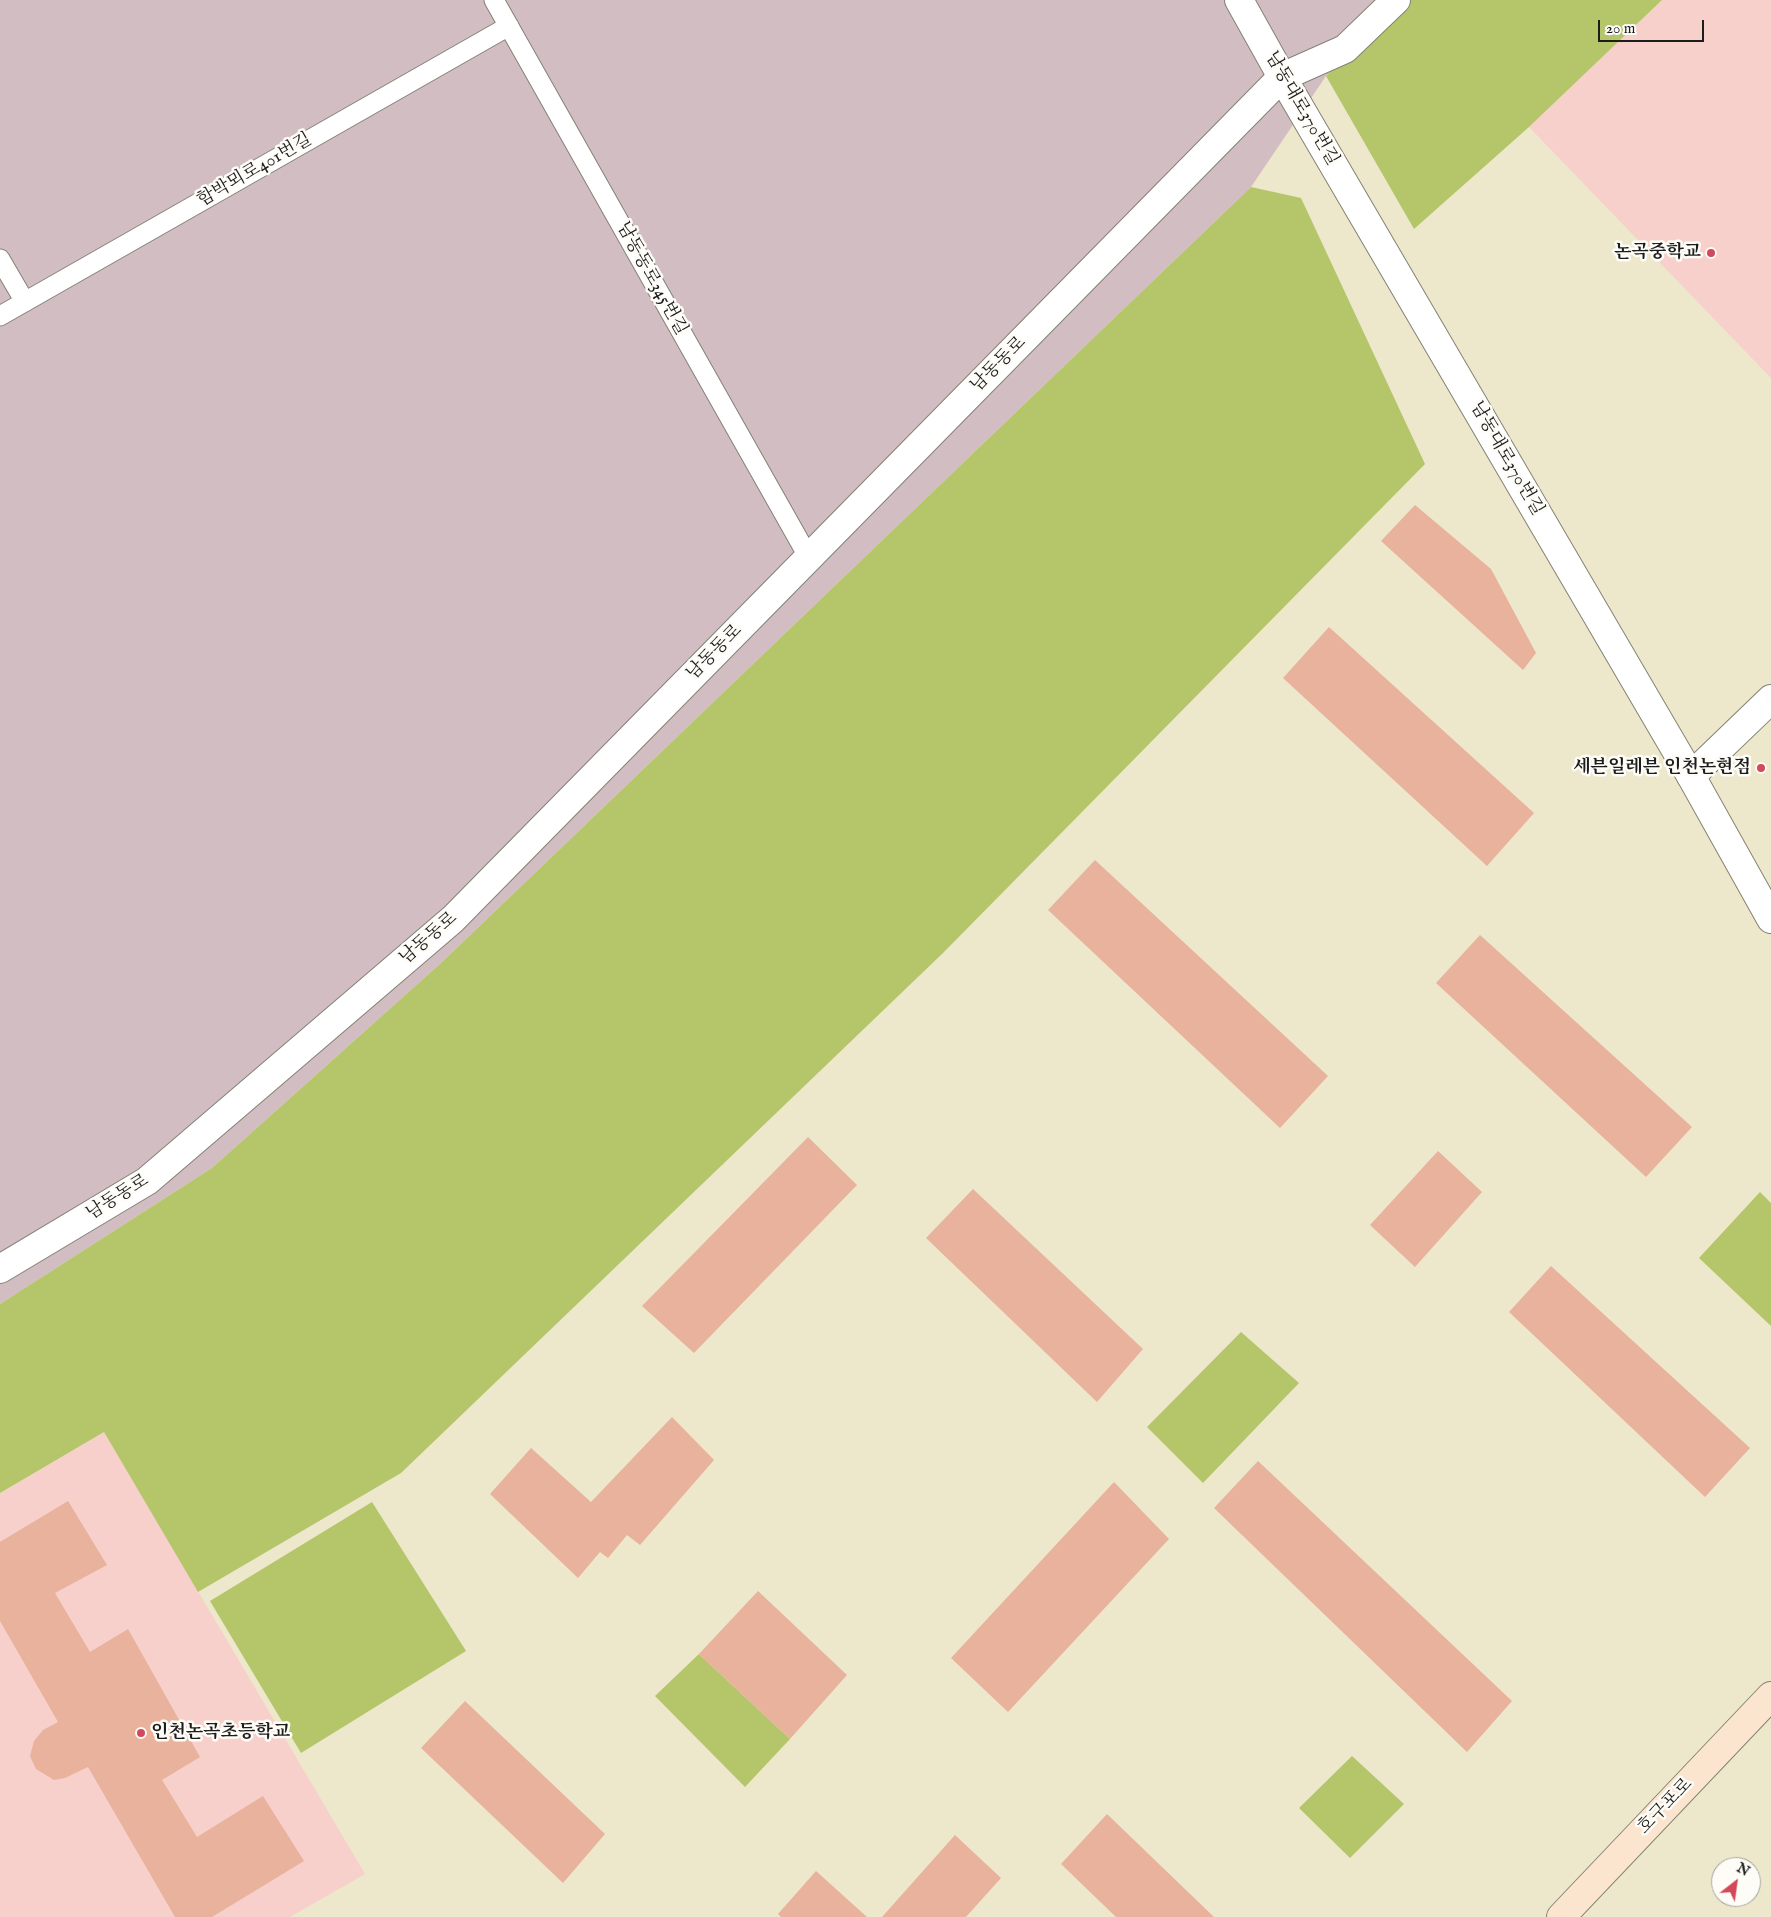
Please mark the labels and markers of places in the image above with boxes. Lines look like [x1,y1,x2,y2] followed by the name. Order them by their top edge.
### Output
[1614,242,1701,264] place label: 논곡중학교
[1705,247,1717,259] marker: 논곡중학교
[1573,757,1751,779] place label: 세븐일레븐 인천논현점
[1755,762,1767,774] marker: 세븐일레븐 인천논현점
[151,1722,290,1744] place label: 인천논곡초등학교
[135,1727,147,1739] marker: 인천논곡초등학교

